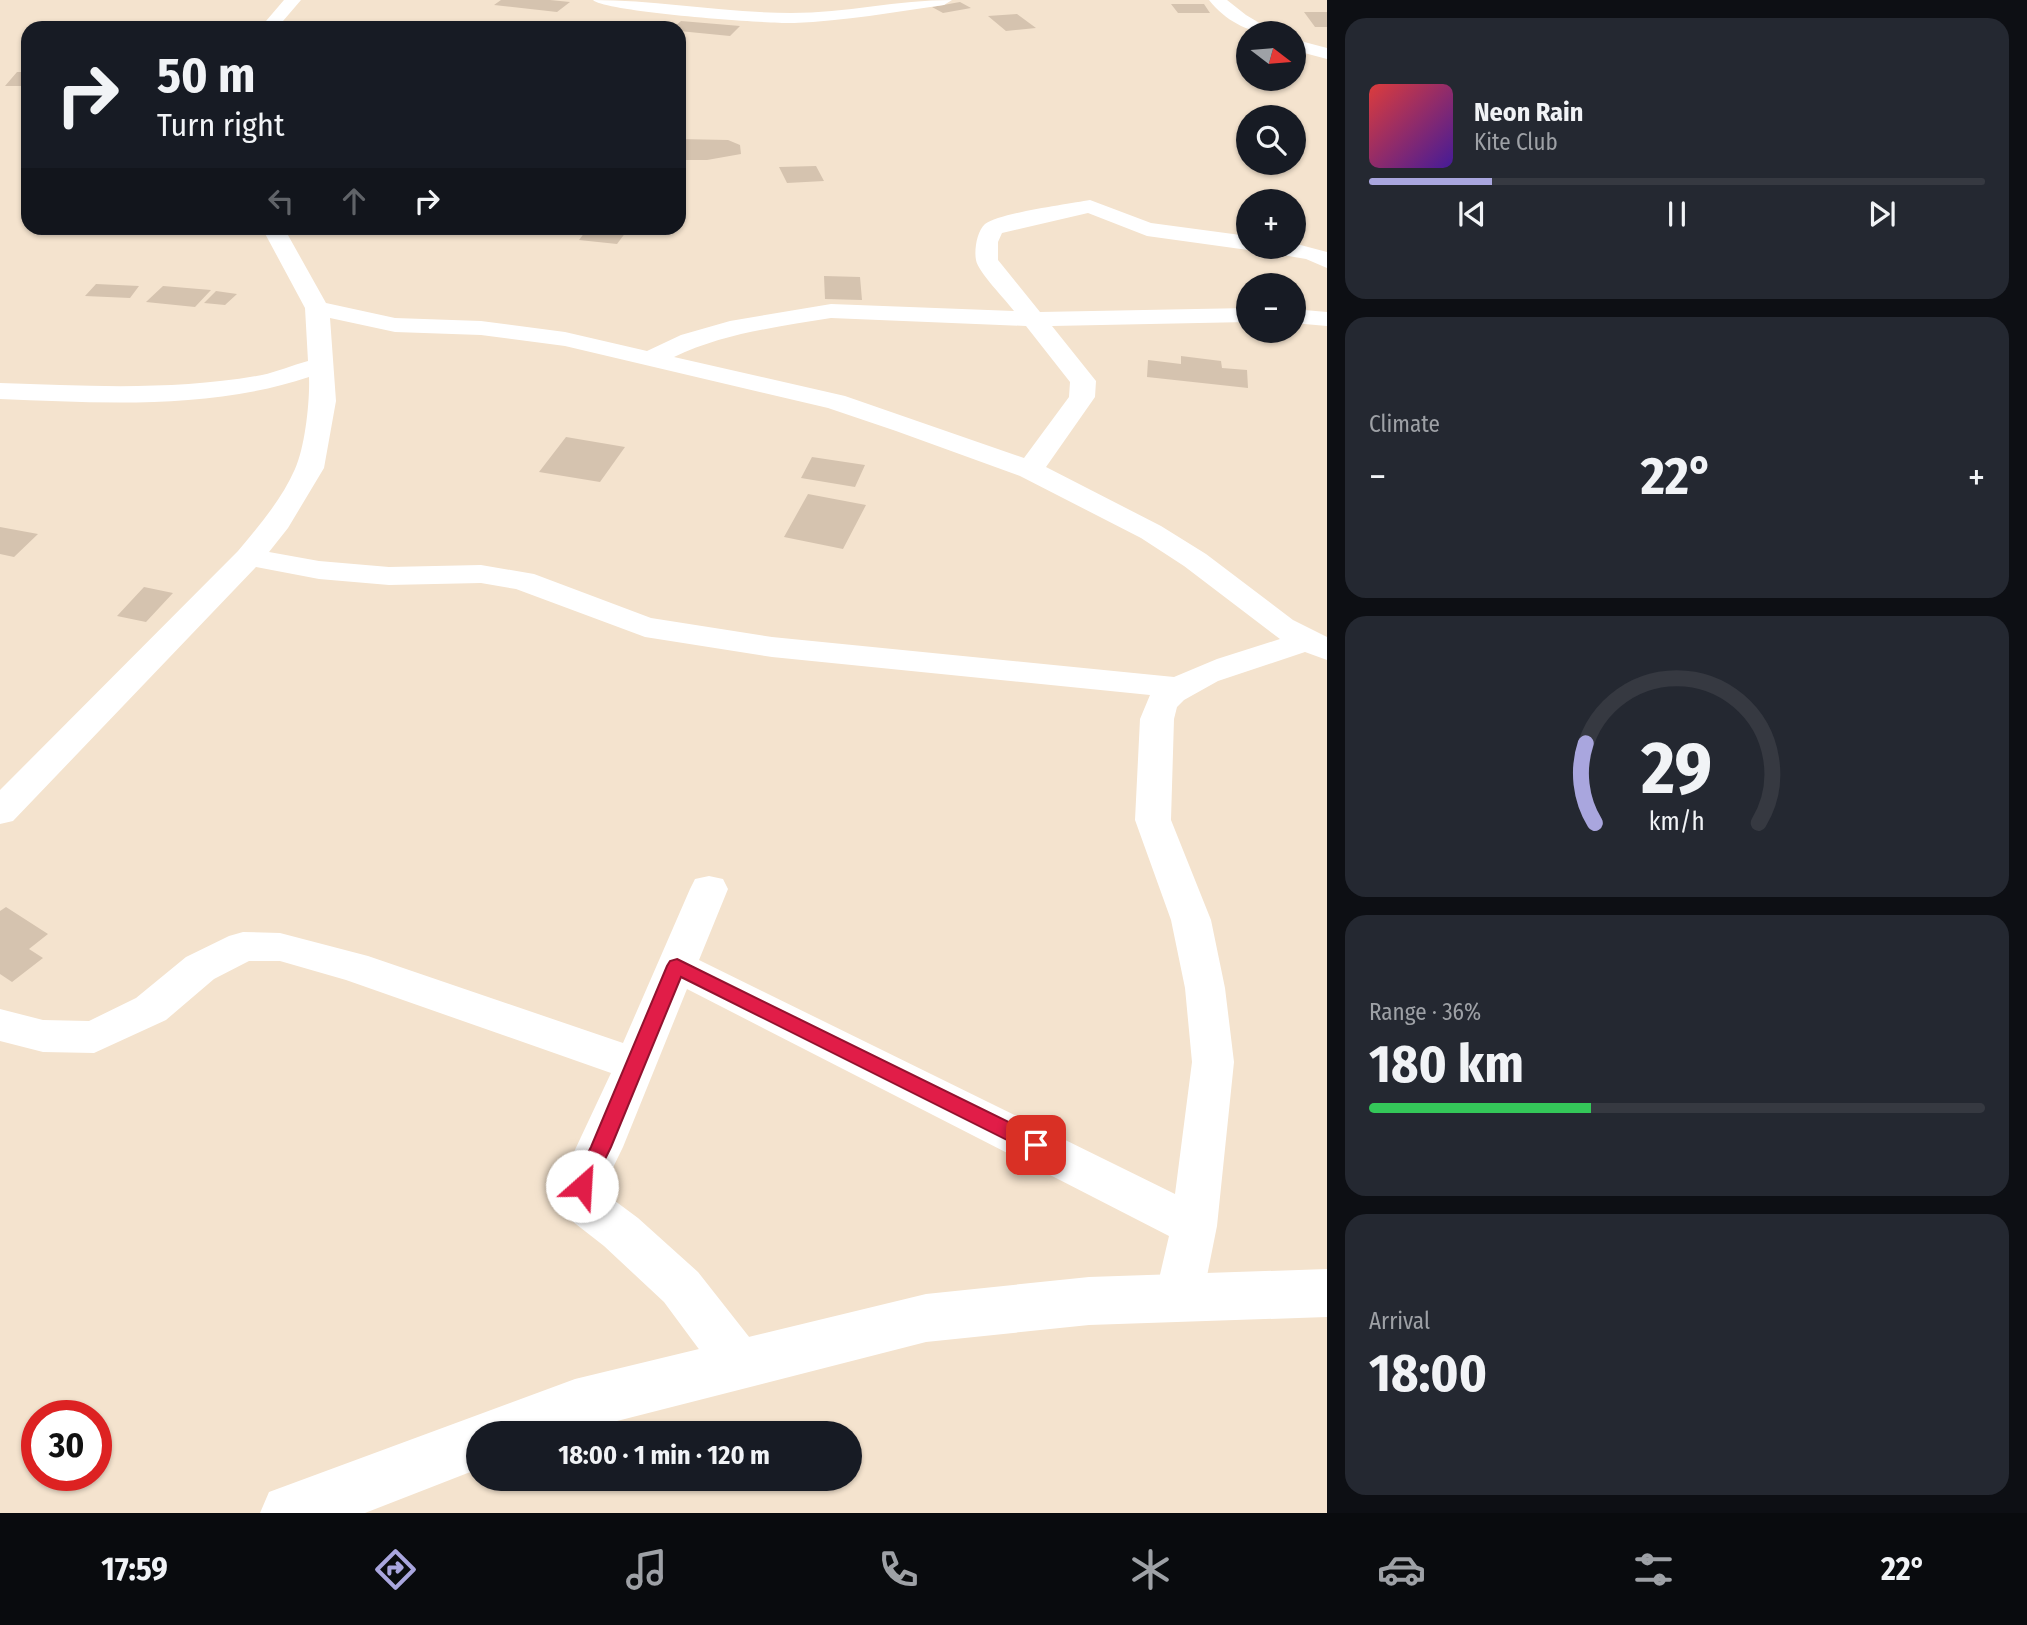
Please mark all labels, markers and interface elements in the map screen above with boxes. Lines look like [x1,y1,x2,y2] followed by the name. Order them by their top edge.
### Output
[1236,21,1306,91] north arrow
[1236,21,1306,343] map controls
[157,46,255,105] text: 50 m
[42,49,133,140] icon: right
[1474,97,1583,128] text: Neon Rain
[1236,105,1306,175] button: search
[157,106,284,144] text: Turn right
[1474,128,1558,156] text: Kite Club
[262,182,300,220] icon: left
[335,182,373,220] icon: ahead
[408,182,446,220] icon: right
[1236,189,1306,259] button: +
[1453,195,1491,233] icon: previous
[1658,195,1696,233] icon: pause
[1863,195,1901,233] icon: next
[1236,273,1306,343] button: −
[1369,410,1440,438] text: Climate
[1641,445,1713,508] text: 22°
[1369,454,1386,500] text: −
[1968,454,1985,500] text: +
[1641,725,1712,812] text: 29
[1649,806,1705,836] text: km/h
[1369,998,1481,1026] text: Range · 36%
[1369,1033,1524,1096] text: 180 km
[1006,1115,1066,1175] pin
[1017,1126,1055,1164] icon: arrive
[545,1149,619,1223] position arrow
[1369,1307,1430,1335] text: Arrival
[1369,1342,1487,1405] text: 18:00
[21,1400,112,1491] speed limit sign: 30
[558,1440,770,1471] text: 18:00 · 1 min · 120 m
[371,1545,420,1594] icon: directions
[622,1545,671,1594] icon: music
[874,1545,923,1594] icon: phone
[1126,1545,1175,1594] icon: climate
[1377,1545,1426,1594] icon: car
[1629,1545,1678,1594] icon: filters
[101,1550,168,1588] text: 17:59
[1881,1550,1926,1588] text: 22°

